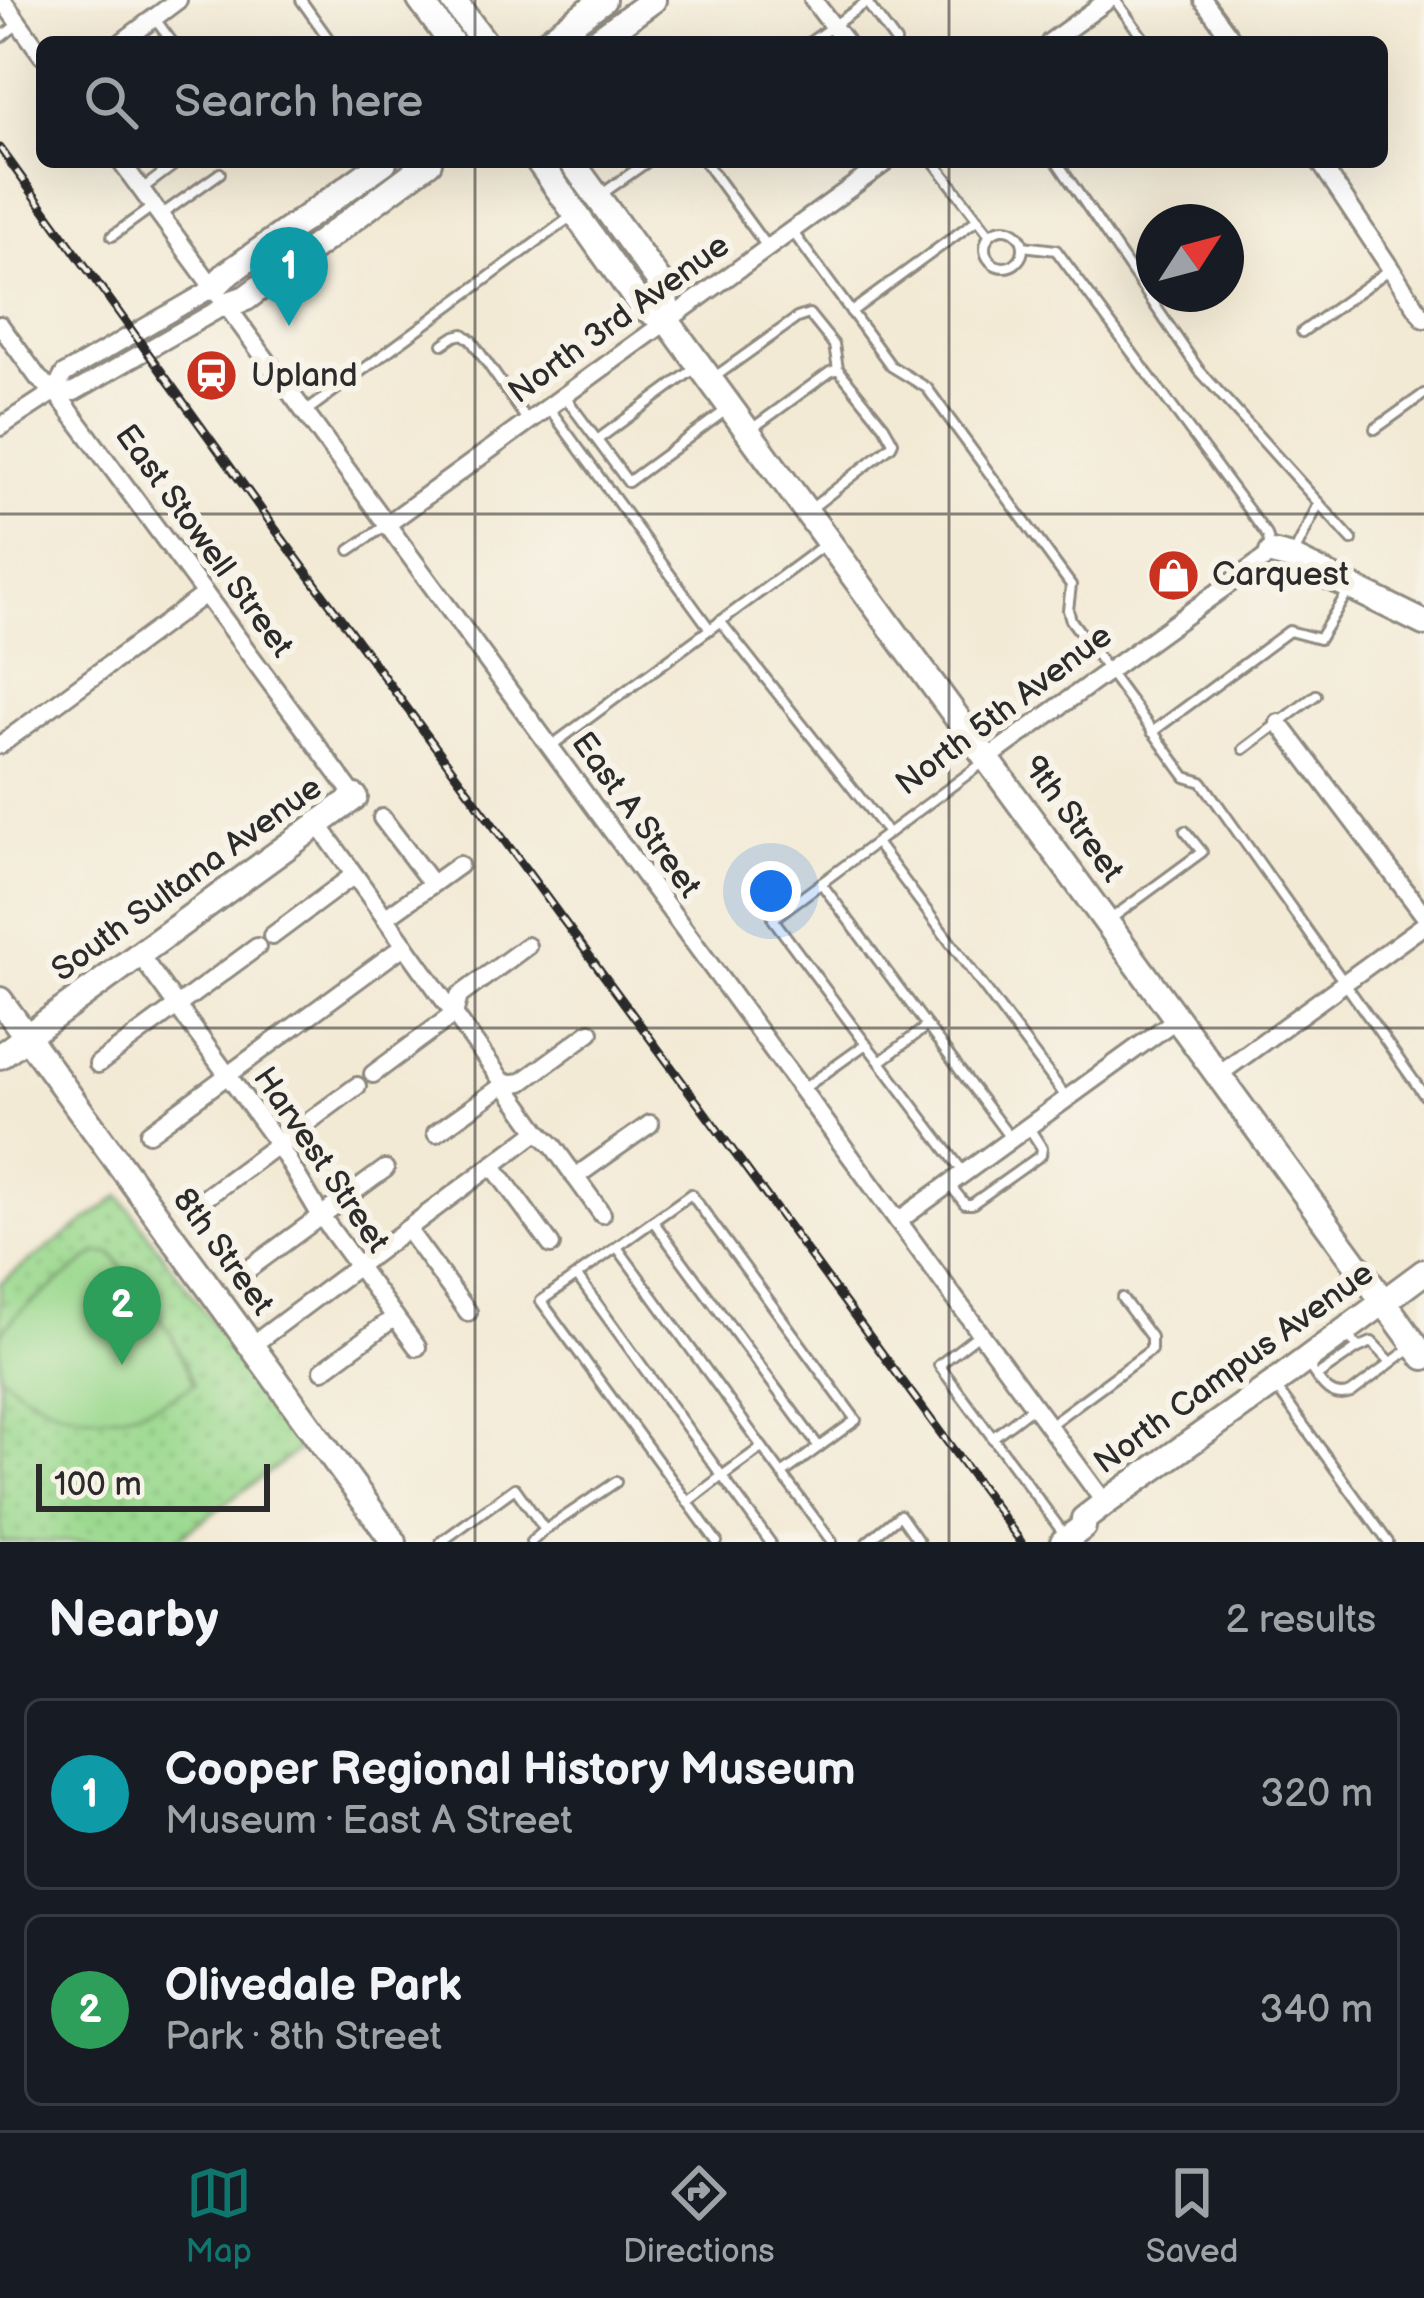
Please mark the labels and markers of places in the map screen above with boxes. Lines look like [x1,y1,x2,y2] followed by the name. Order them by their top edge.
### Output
[250,227,328,326] pin: 1
[184,348,240,404] station icon: Upland
[251,356,358,396] place label: Upland
[1145,547,1201,603] shop icon: Carquest
[1212,555,1349,595] place label: Carquest
[83,1266,161,1365] pin: 2

